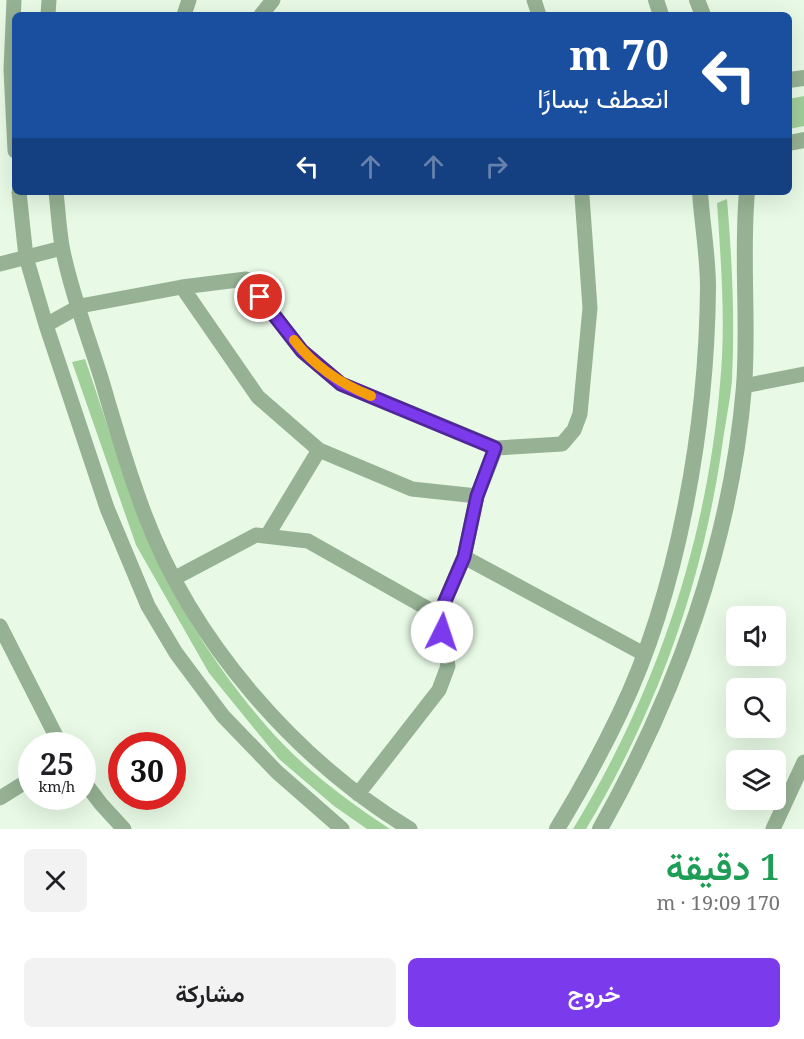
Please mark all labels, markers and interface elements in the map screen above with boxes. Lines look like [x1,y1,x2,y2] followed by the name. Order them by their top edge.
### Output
[569,25,669,82] text: 70 m
[690,36,768,114] icon: left
[537,79,669,116] text: انعطف يسارًا
[291,150,324,183] icon: left
[354,150,387,183] icon: ahead
[417,150,450,183] icon: ahead
[480,150,513,183] icon: right
[234,271,285,322] pin
[243,280,276,313] icon: arrive
[410,600,474,664] position arrow
[726,606,786,810] map controls
[726,606,786,666] button: sound
[726,678,786,738] button: search
[108,732,186,810] speed limit sign: 30
[40,743,74,784] text: 25
[726,750,786,810] button: layers
[39,776,75,796] text: km/h
[666,842,780,891] text: 1 دقيقة
[24,849,87,912] button: close
[657,889,780,916] text: 170 m · 19:09
[24,958,396,1027] button: مشاركة
[408,958,780,1027] button: خروج

